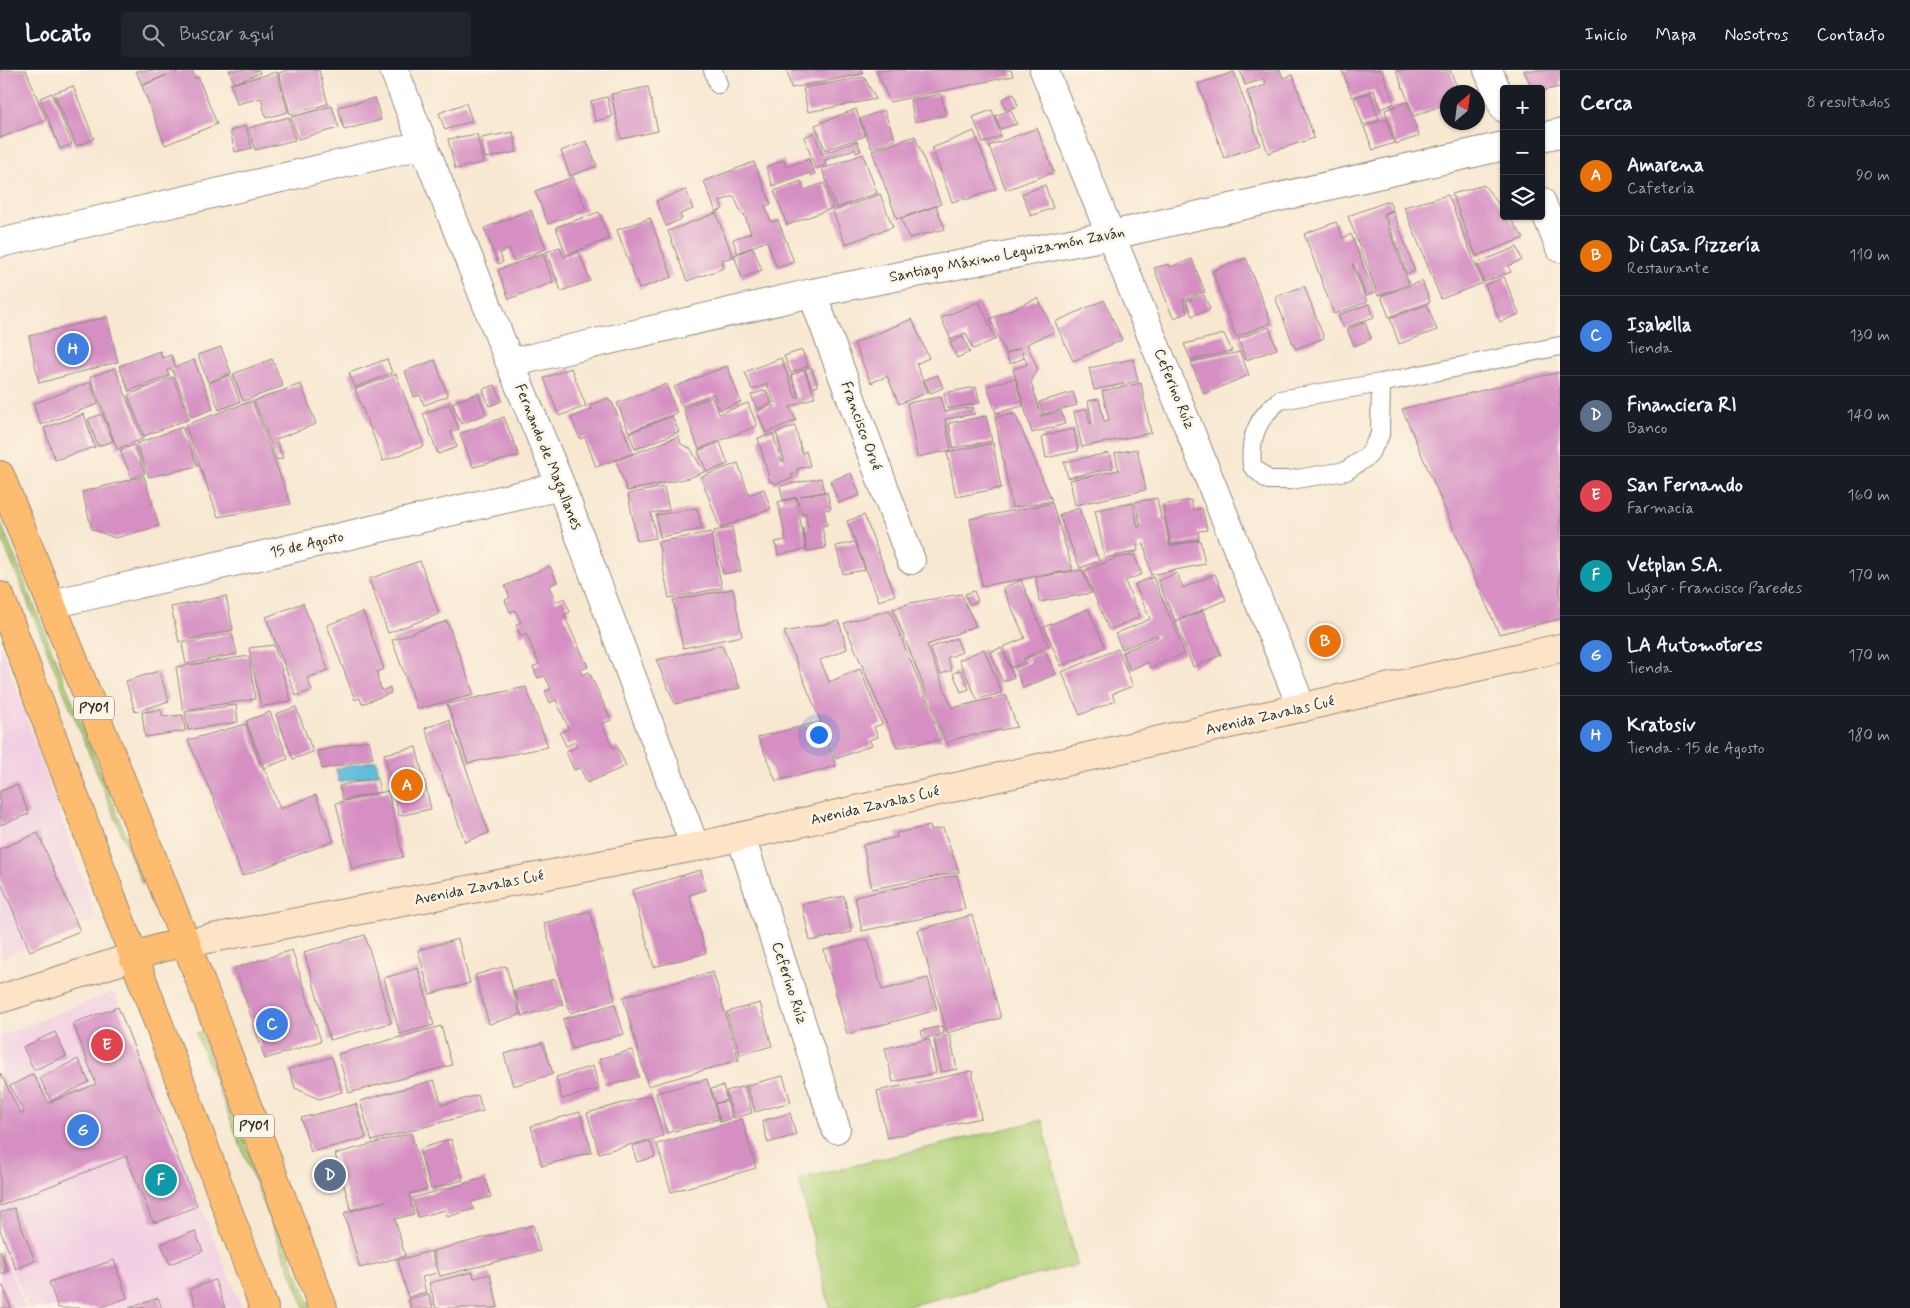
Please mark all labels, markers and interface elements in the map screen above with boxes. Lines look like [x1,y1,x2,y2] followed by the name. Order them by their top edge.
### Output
[121,12,471,57] search box
[25,19,91,50] text: Locato
[139,21,167,49] icon: search
[179,22,275,47] text: Buscar aquí
[1585,23,1627,47] text: Inicio
[1655,23,1696,47] text: Mapa
[1724,23,1789,47] text: Nosotros
[1817,23,1885,47] text: Contacto
[1440,85,1485,130] north arrow
[1500,85,1545,220] map controls
[1500,85,1545,130] button: +
[1580,89,1633,117] text: Cerca
[1807,92,1890,113] text: 8 resultados
[1500,130,1545,175] button: −
[1627,153,1704,178] text: Amarena
[1591,165,1601,186] text: A
[1856,165,1890,186] text: 90 m
[1500,175,1545,220] button: layers
[1627,178,1695,199] text: Cafetería
[888,222,1126,288] street label: Santiago Máximo Leguizamón Zaván
[1627,233,1760,258] text: Di Casa Pizzería
[1591,245,1601,266] text: B
[1849,245,1890,266] text: 110 m
[1627,258,1709,279] text: Restaurante
[1627,313,1692,338] text: Isabella
[1590,325,1602,346] text: C
[1849,325,1890,346] text: 130 m
[57,330,89,368] pin: H
[1627,338,1672,359] text: Tienda
[1149,346,1199,432] street label: Ceferino Ruíz
[836,379,886,474] street label: Francisco Orué
[509,381,586,533] street label: Fernando de Magallanes
[1627,393,1737,418] text: Financiera RI
[1590,405,1602,426] text: D
[1846,405,1890,426] text: 140 m
[1627,418,1667,439] text: Banco
[1627,473,1743,498] text: San Fernando
[1591,485,1601,506] text: E
[1847,485,1890,506] text: 160 m
[1627,498,1694,519] text: Farmacia
[268,527,346,563] street label: 15 de Agosto
[1627,553,1722,578] text: Vetplan S.A.
[1592,565,1600,586] text: F
[1848,565,1890,586] text: 170 m
[1627,578,1802,599] text: Lugar · Francisco Paredes
[1309,622,1341,660] pin: B
[1627,633,1763,658] text: LA Automotores
[1591,645,1601,666] text: G
[1848,645,1890,666] text: 170 m
[1627,658,1672,679] text: Tienda
[1204,691,1337,741] street label: Avenida Zavalas Cué
[74,696,114,720] road number: PY01
[1627,713,1696,738] text: Kratosiv
[806,722,832,748] your location
[1591,725,1601,746] text: H
[1847,725,1890,746] text: 180 m
[1627,738,1765,759] text: Tienda · 15 de Agosto
[391,766,423,804] pin: A
[809,781,942,831] street label: Avenida Zavalas Cué
[413,866,546,910] street label: Avenida Zavalas Cué
[766,939,812,1027] street label: Ceferino Ruíz
[256,1005,288,1043] pin: C
[91,1026,123,1064] pin: E
[67,1111,99,1149] pin: G
[234,1114,274,1138] road number: PY01
[314,1156,346,1194] pin: D
[145,1161,177,1199] pin: F

